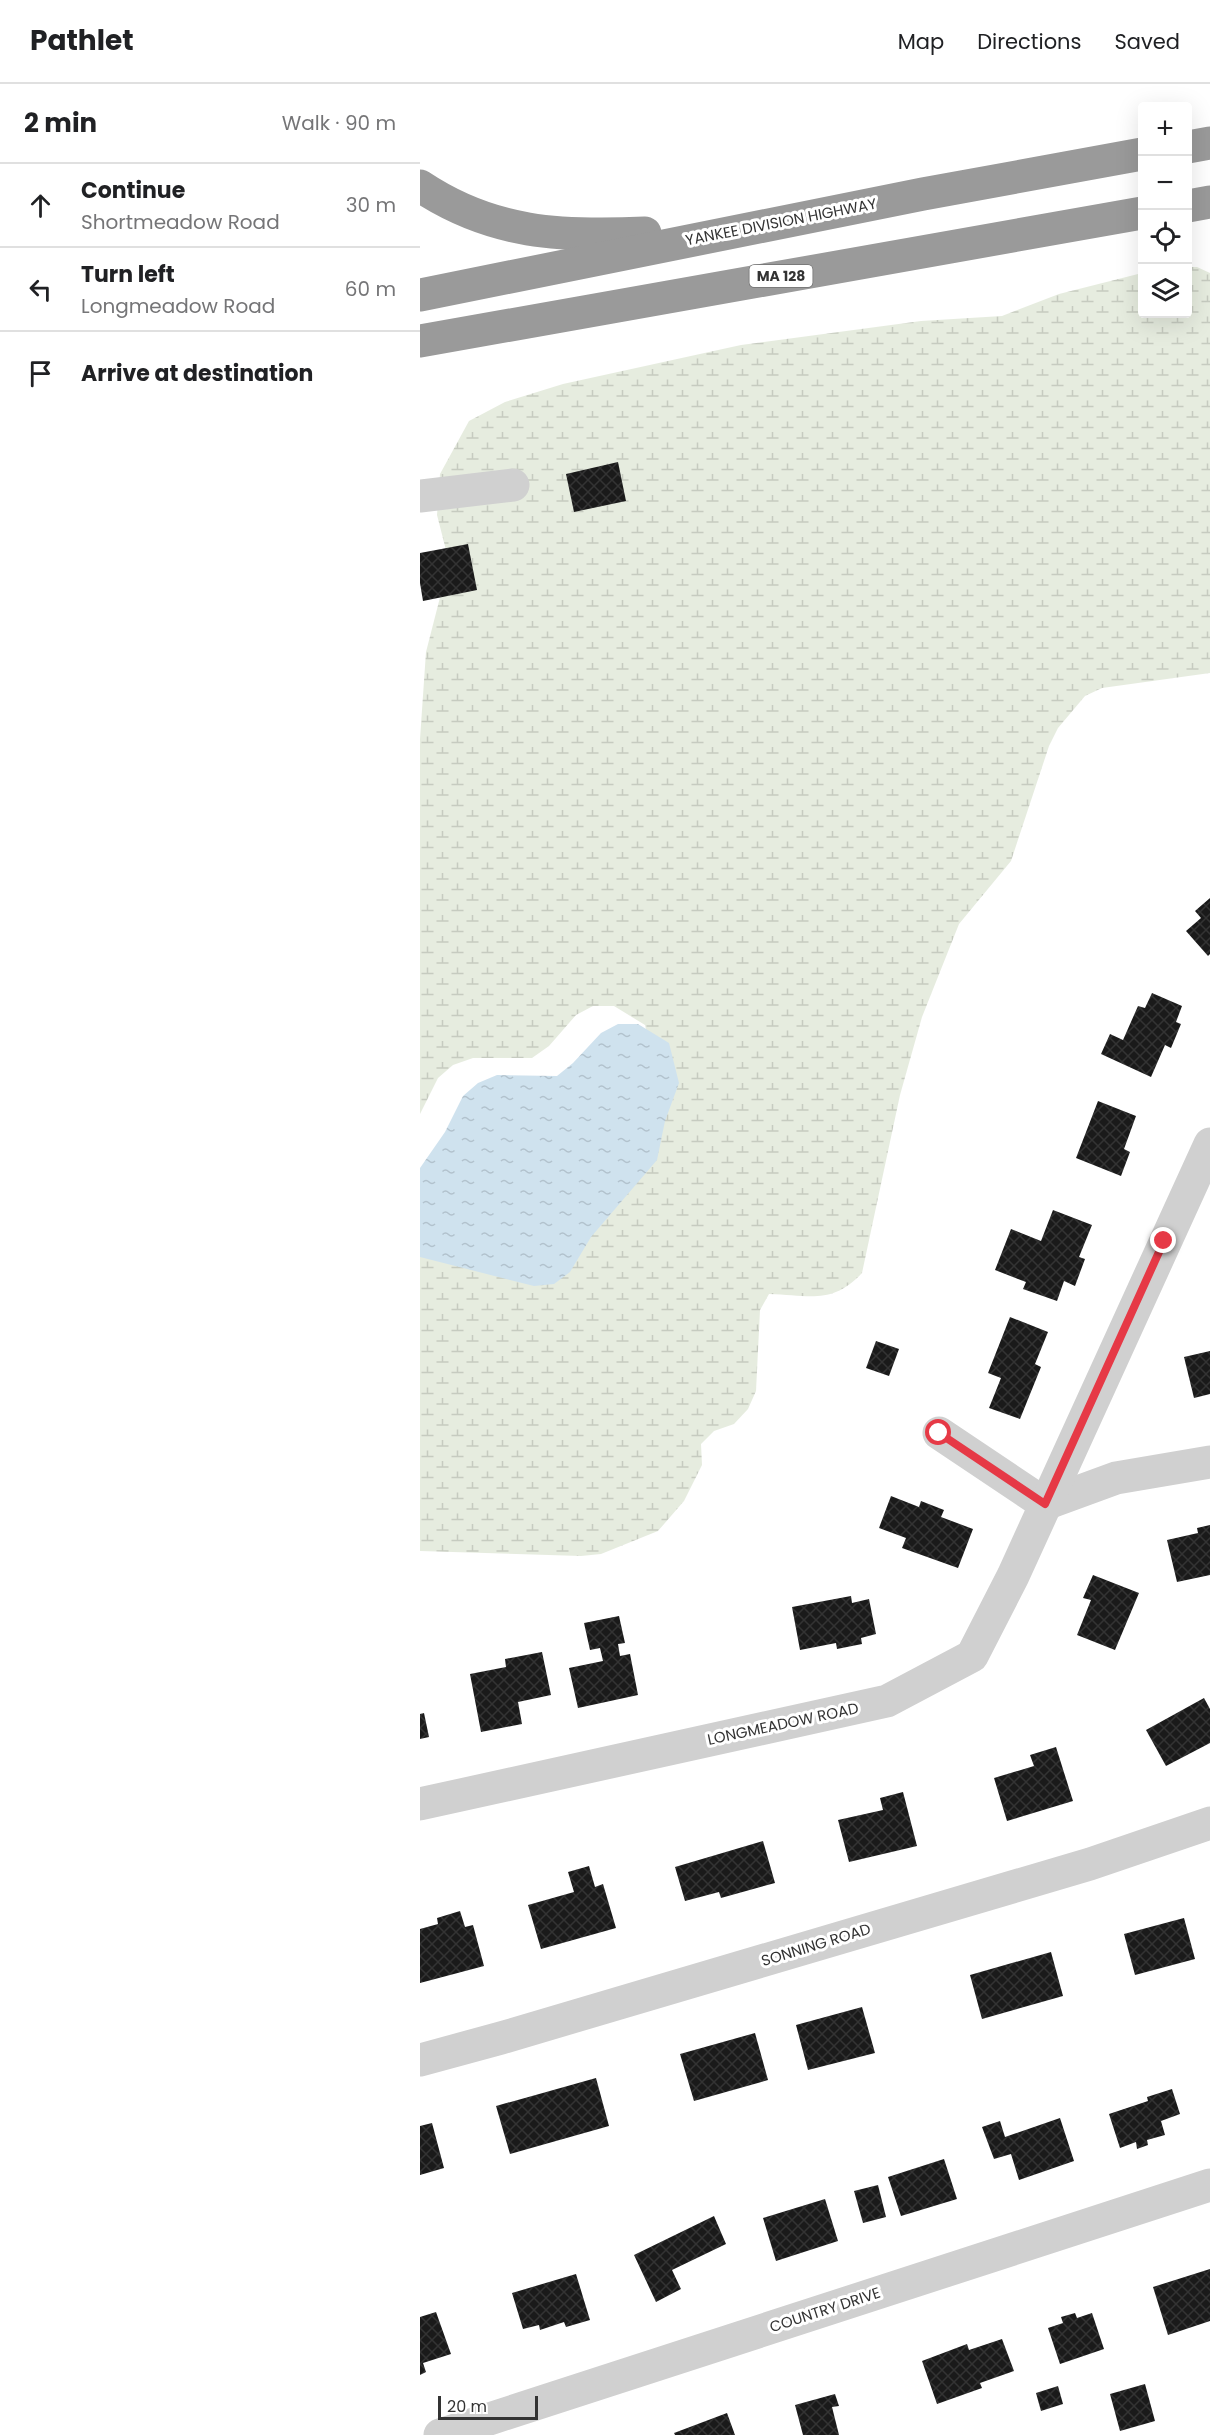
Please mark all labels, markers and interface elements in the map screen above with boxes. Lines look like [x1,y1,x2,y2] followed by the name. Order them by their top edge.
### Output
[30,21,134,60] text: Pathlet
[898,27,944,56] text: Map
[977,27,1081,56] text: Directions
[1114,27,1180,56] text: Saved
[1138,102,1192,318] map controls
[1138,102,1192,156] button: +
[24,105,97,141] text: 2 min
[282,109,396,137] text: Walk · 90 m
[1138,156,1192,210] button: −
[81,175,185,206] text: Continue
[24,189,57,222] icon: ahead
[346,191,396,219] text: 30 m
[683,193,879,250] street label: YANKEE DIVISION HIGHWAY
[81,208,280,236] text: Shortmeadow Road
[1138,210,1192,264] button: locate
[81,259,175,290] text: Turn left
[1138,264,1192,318] button: layers
[750,265,812,287] road number: MA 128
[24,273,57,306] icon: left
[345,275,396,303] text: 60 m
[81,292,275,320] text: Longmeadow Road
[24,357,57,390] icon: arrive
[81,358,313,389] text: Arrive at destination
[1150,1227,1176,1253] route end
[925,1419,951,1445] route start
[705,1697,860,1750] street label: LONGMEADOW ROAD
[759,1918,873,1971] street label: SONNING ROAD
[767,2282,883,2337] street label: COUNTRY DRIVE
[438,2393,538,2420] scale bar
[447,2395,487,2418] text: 20 m

